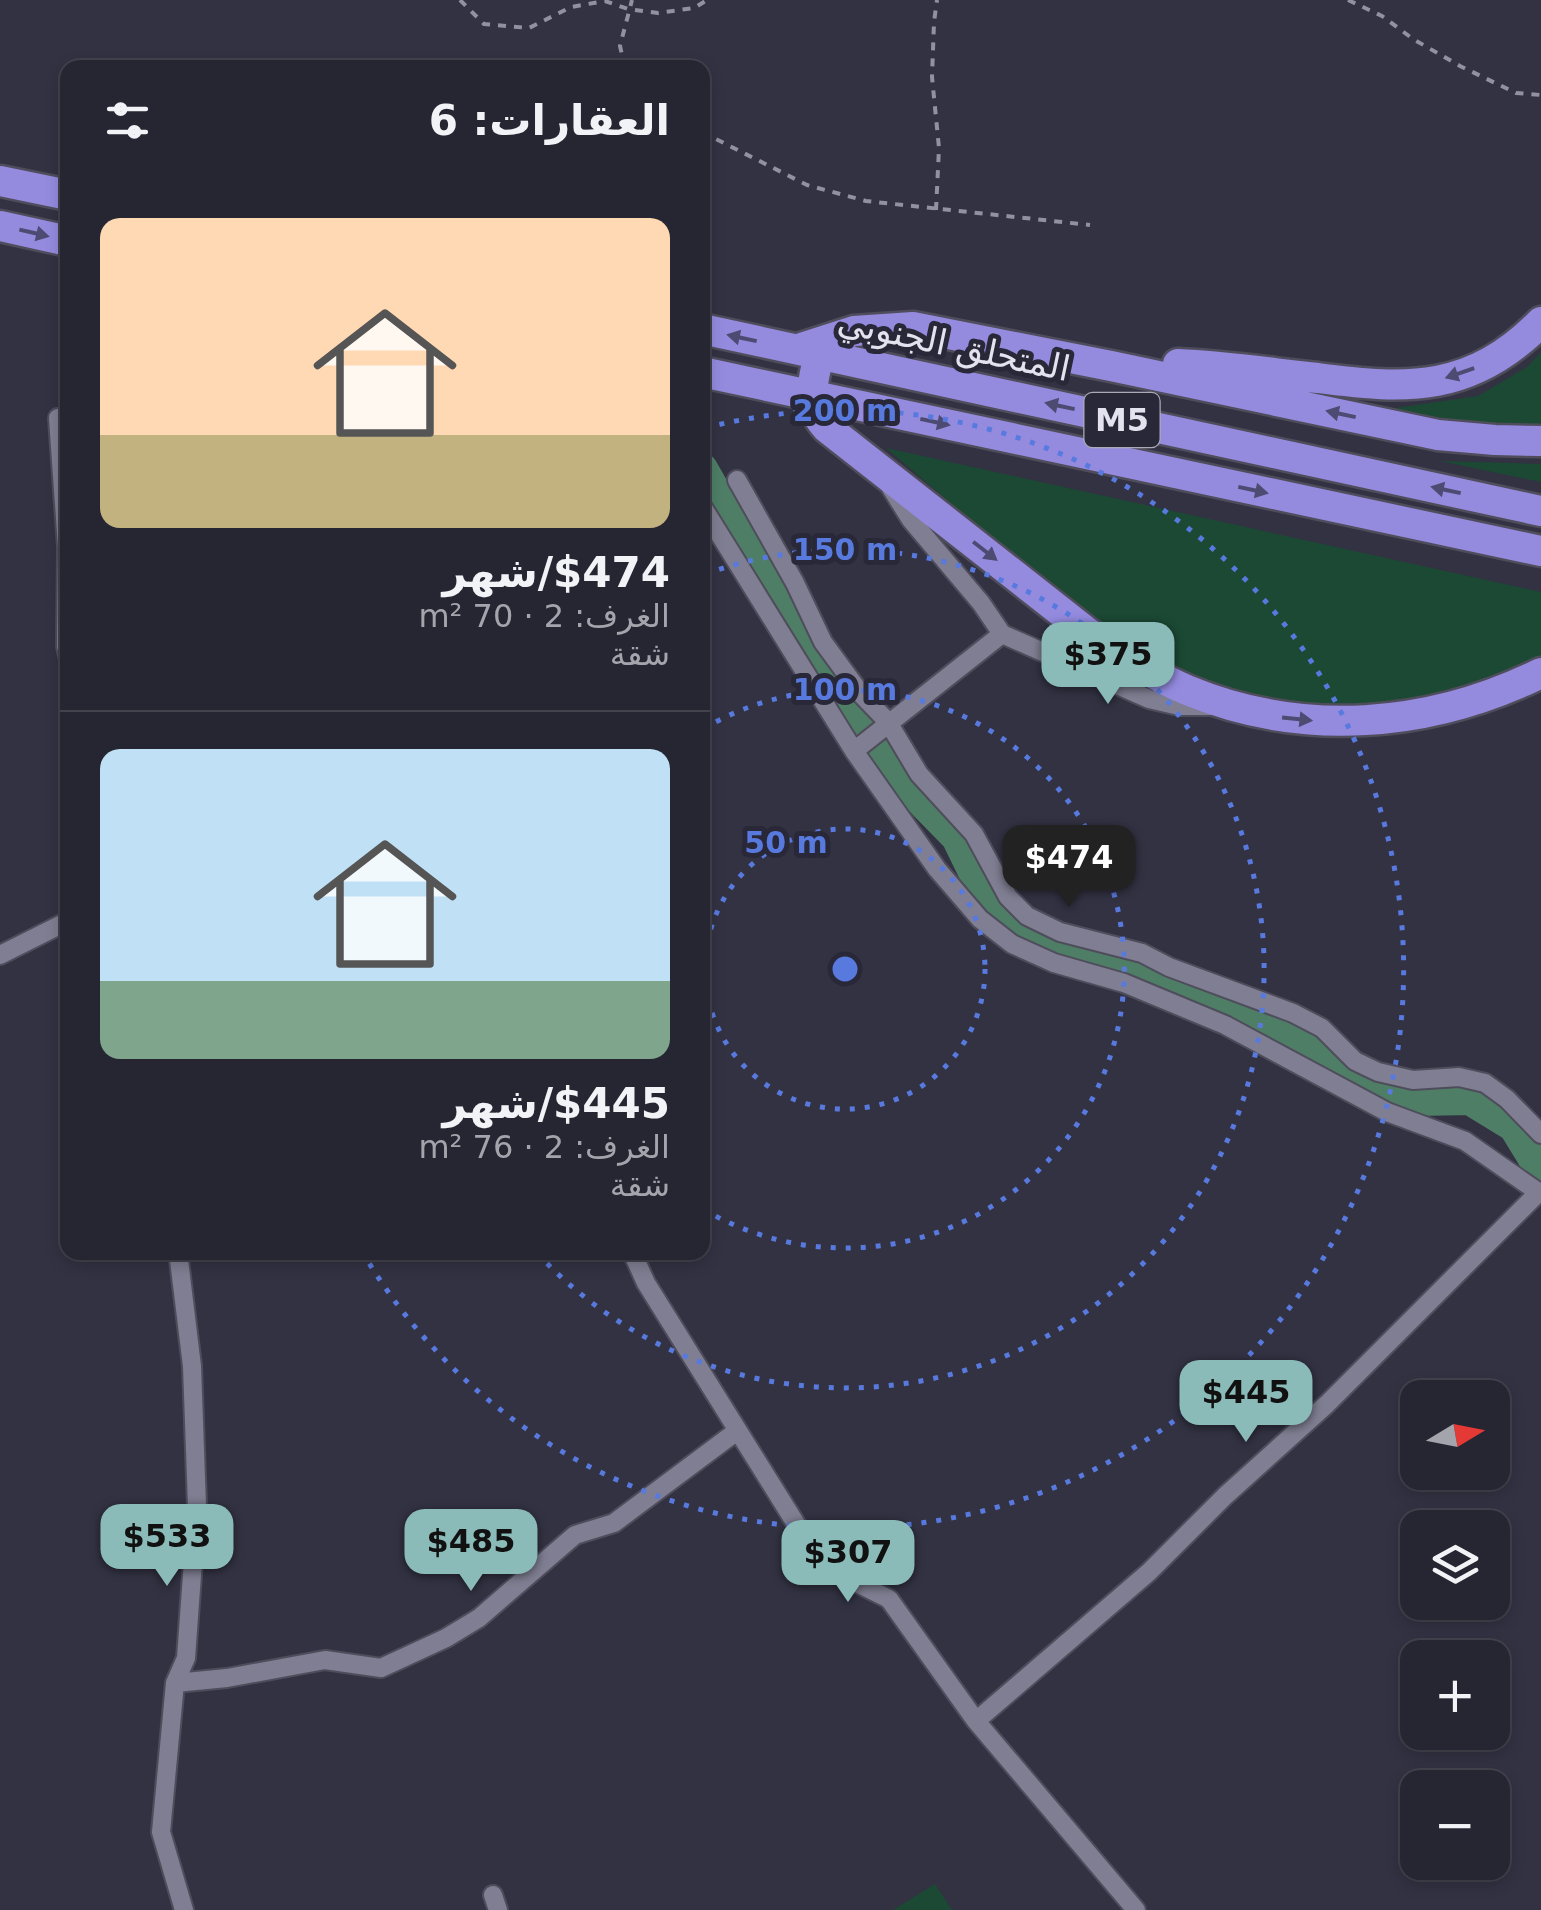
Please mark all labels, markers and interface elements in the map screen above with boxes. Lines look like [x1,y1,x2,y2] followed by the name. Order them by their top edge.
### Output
[100,93,155,148] icon: filters
[429,96,670,145] text: العقارات: 6
[19,226,50,241] one-way arrow
[295,283,475,463] icon: home
[834,301,1074,390] street label: المتحلق الجنوبي
[726,329,757,345] one-way arrow
[1444,367,1474,382] one-way arrow
[793,393,897,428] text: 200 m
[1084,393,1160,447] road number: M5
[1044,398,1075,413] one-way arrow
[1325,406,1356,422] one-way arrow
[920,414,951,430] one-way arrow
[1237,482,1268,498] one-way arrow
[1430,482,1461,498] one-way arrow
[793,532,897,567] text: 150 m
[972,540,998,561] one-way arrow
[443,548,670,597] text: $474/شهر
[418,597,670,635] text: الغرف: 2 · 70 m²
[1049,622,1167,707] pin: $375
[610,635,670,673] text: شقة
[1063,635,1153,673] text: $375
[793,672,897,707] text: 100 m
[1281,711,1313,727] one-way arrow
[295,814,475,994] icon: home
[744,825,828,860] text: 50 m
[1010,825,1128,910] pin: $474
[1024,838,1114,876] text: $474
[827,951,863,987] centre of rings
[443,1079,670,1128] text: $445/شهر
[418,1128,670,1166] text: الغرف: 2 · 76 m²
[610,1166,670,1204] text: شقة
[1187,1360,1305,1445] pin: $445
[1201,1373,1291,1411] text: $445
[1400,1380,1510,1490] north arrow
[1400,1380,1510,1880] map controls
[108,1504,226,1589] pin: $533
[412,1509,530,1594] pin: $485
[1400,1510,1510,1620] button: layers
[122,1517,212,1555] text: $533
[789,1520,907,1605] pin: $307
[426,1522,516,1560] text: $485
[803,1533,893,1571] text: $307
[1400,1640,1510,1750] button: +
[1400,1770,1510,1880] button: −

